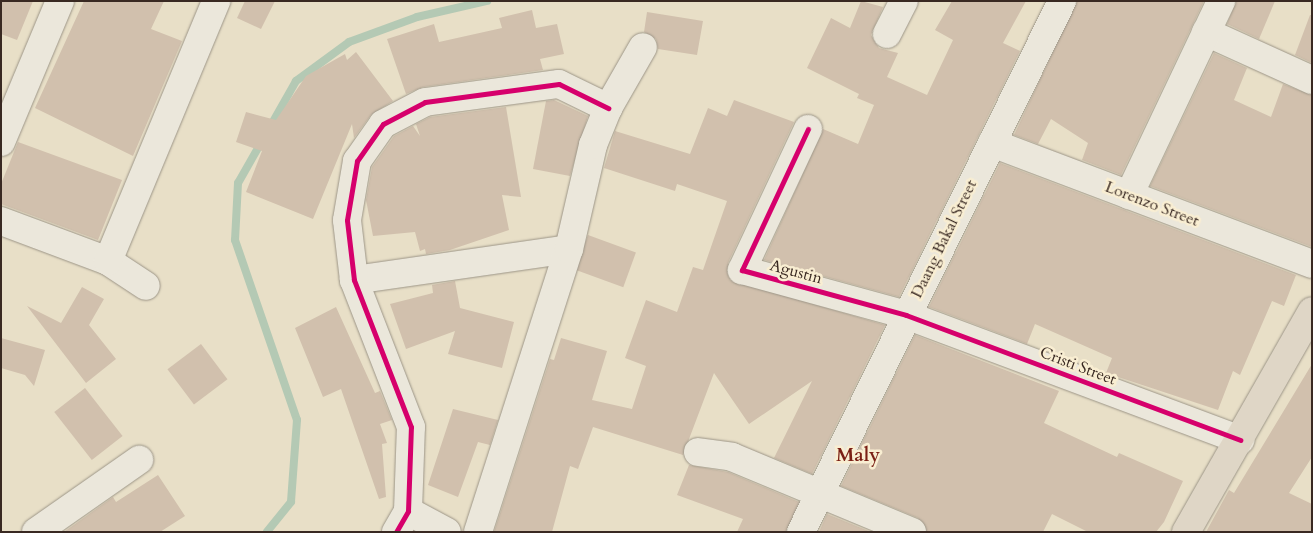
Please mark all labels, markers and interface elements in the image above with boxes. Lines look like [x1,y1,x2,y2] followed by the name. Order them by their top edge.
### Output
[907,177,981,301] street label: Daang Bakal Street
[1102,177,1202,231] street label: Lorenzo Street
[768,256,824,288] street label: Agustin
[1037,343,1119,389] street label: Cristi Street
[836,445,880,467] district label: Maly

